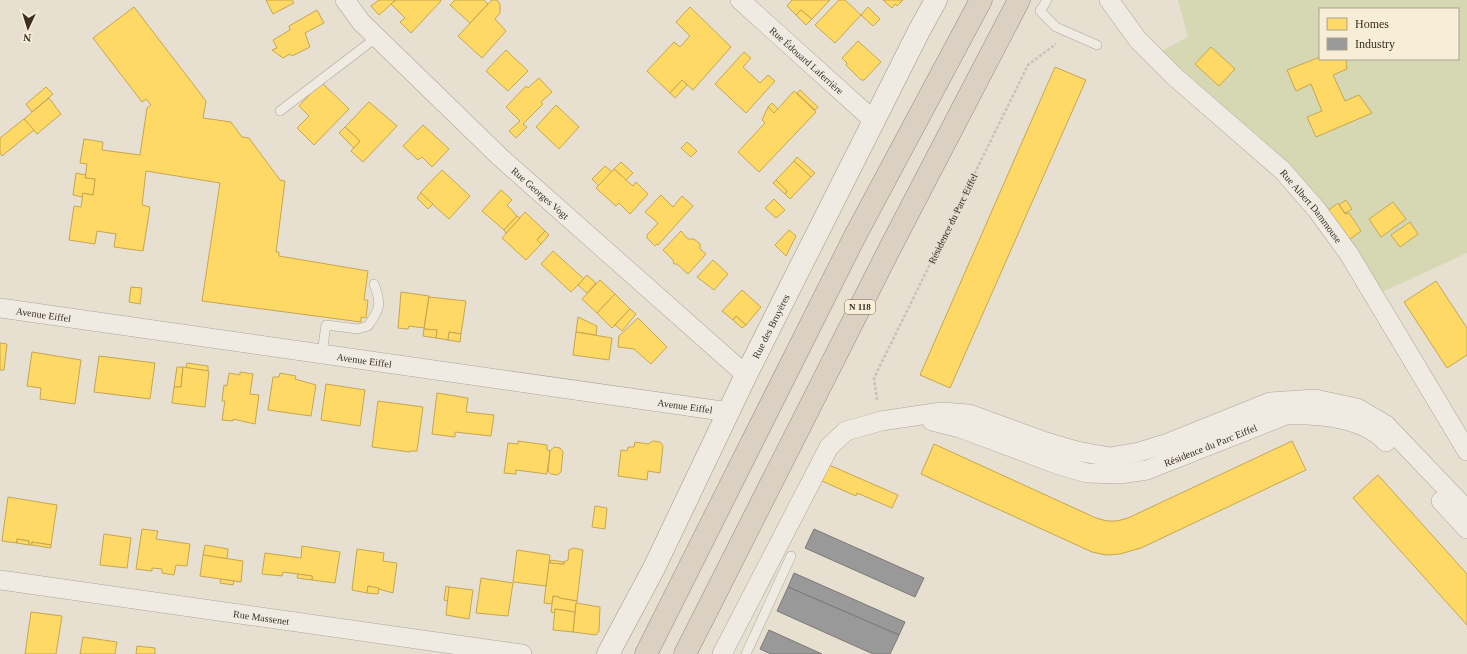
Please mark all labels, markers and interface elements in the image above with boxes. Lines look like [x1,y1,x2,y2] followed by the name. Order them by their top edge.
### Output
[8,8,48,48] north arrow
[1319,8,1459,60] legend
[1355,17,1389,31] text: Homes
[768,24,846,97] street label: Rue Édouard Laferrière
[23,32,32,44] text: N
[1355,37,1395,51] text: Industry
[510,165,572,221] street label: Rue Georges Vogt
[1278,167,1345,245] street label: Rue Albert Dammouse
[926,171,979,265] street label: Résidence du Parc Eiffel
[750,292,791,360] street label: Rue des Bruyères
[845,300,875,314] road number: N 118
[15,305,72,324] street label: Avenue Eiffel
[336,351,393,369] street label: Avenue Eiffel
[657,396,714,415] street label: Avenue Eiffel
[1162,422,1259,468] street label: Résidence du Parc Eiffel
[233,608,290,626] street label: Rue Massenet

